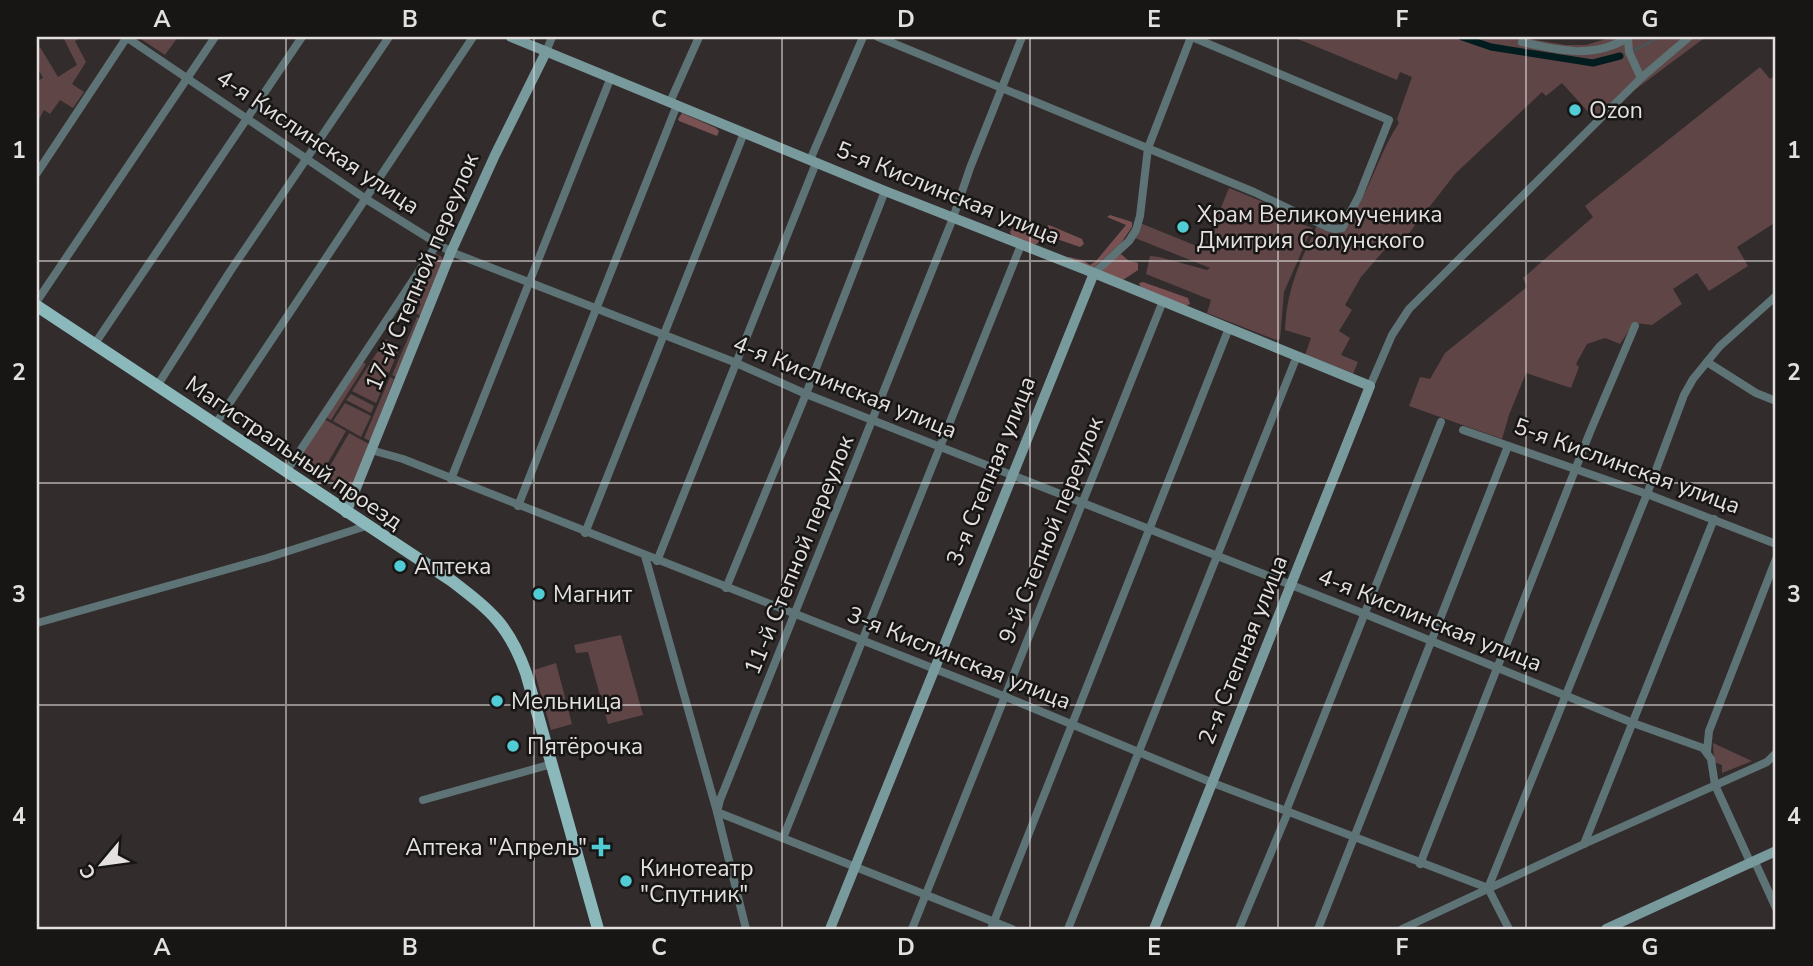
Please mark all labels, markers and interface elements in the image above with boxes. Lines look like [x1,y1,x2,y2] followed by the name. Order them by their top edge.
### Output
[153,4,171,35] text: A
[402,4,418,35] text: B
[651,4,667,35] text: C
[897,4,915,35] text: D
[1147,4,1161,35] text: E
[1396,4,1409,35] text: F
[1642,4,1658,35] text: G
[210,62,426,222] street label: 4-я Кислинская улица
[1589,95,1643,126] place label: Ozon
[1567,102,1583,118] marker: Ozon
[831,134,1065,252] street label: 5-я Кислинская улица
[12,135,26,166] text: 1
[1787,135,1801,166] text: 1
[358,147,487,396] street label: 17-й Степной переулок
[1197,199,1443,256] place label: Храм Великомученика Дмитрия Солунского
[1175,219,1191,235] marker: Храм Великомученика Дмитрия Солунского
[728,328,962,446] street label: 4-я Кислинская улица
[12,357,26,388] text: 2
[1787,357,1801,388] text: 2
[179,369,409,537] street label: Магистральный проезд
[939,372,1043,570] street label: 3-я Степная улица
[991,411,1111,648] street label: 9-й Степной переулок
[1509,411,1745,521] street label: 5-я Кислинская улица
[737,430,862,679] street label: 11-й Степной переулок
[414,551,491,582] place label: Аптека
[1191,551,1295,749] street label: 2-я Степная улица
[392,558,408,574] marker: Аптека
[1313,561,1547,679] street label: 4-я Кислинская улица
[12,579,26,610] text: 3
[553,579,633,610] place label: Магнит
[1787,579,1801,610] text: 3
[531,586,547,602] marker: Магнит
[842,599,1076,717] street label: 3-я Кислинская улица
[511,686,622,717] place label: Мельница
[489,693,505,709] marker: Мельница
[527,731,643,762] place label: Пятёрочка
[505,738,521,754] marker: Пятёрочка
[12,801,26,832] text: 4
[1787,801,1801,832] text: 4
[66,830,136,900] north arrow
[405,832,587,863] place label: Аптека "Апрель"
[593,839,609,855] marker: Аптека "Апрель"
[640,853,754,910] place label: Кинотеатр "Спутник"
[73,860,103,884] text: С
[618,873,634,889] marker: Кинотеатр "Спутник"
[153,932,171,963] text: A
[402,932,418,963] text: B
[651,932,667,963] text: C
[897,932,915,963] text: D
[1147,932,1161,963] text: E
[1396,932,1409,963] text: F
[1642,932,1658,963] text: G

